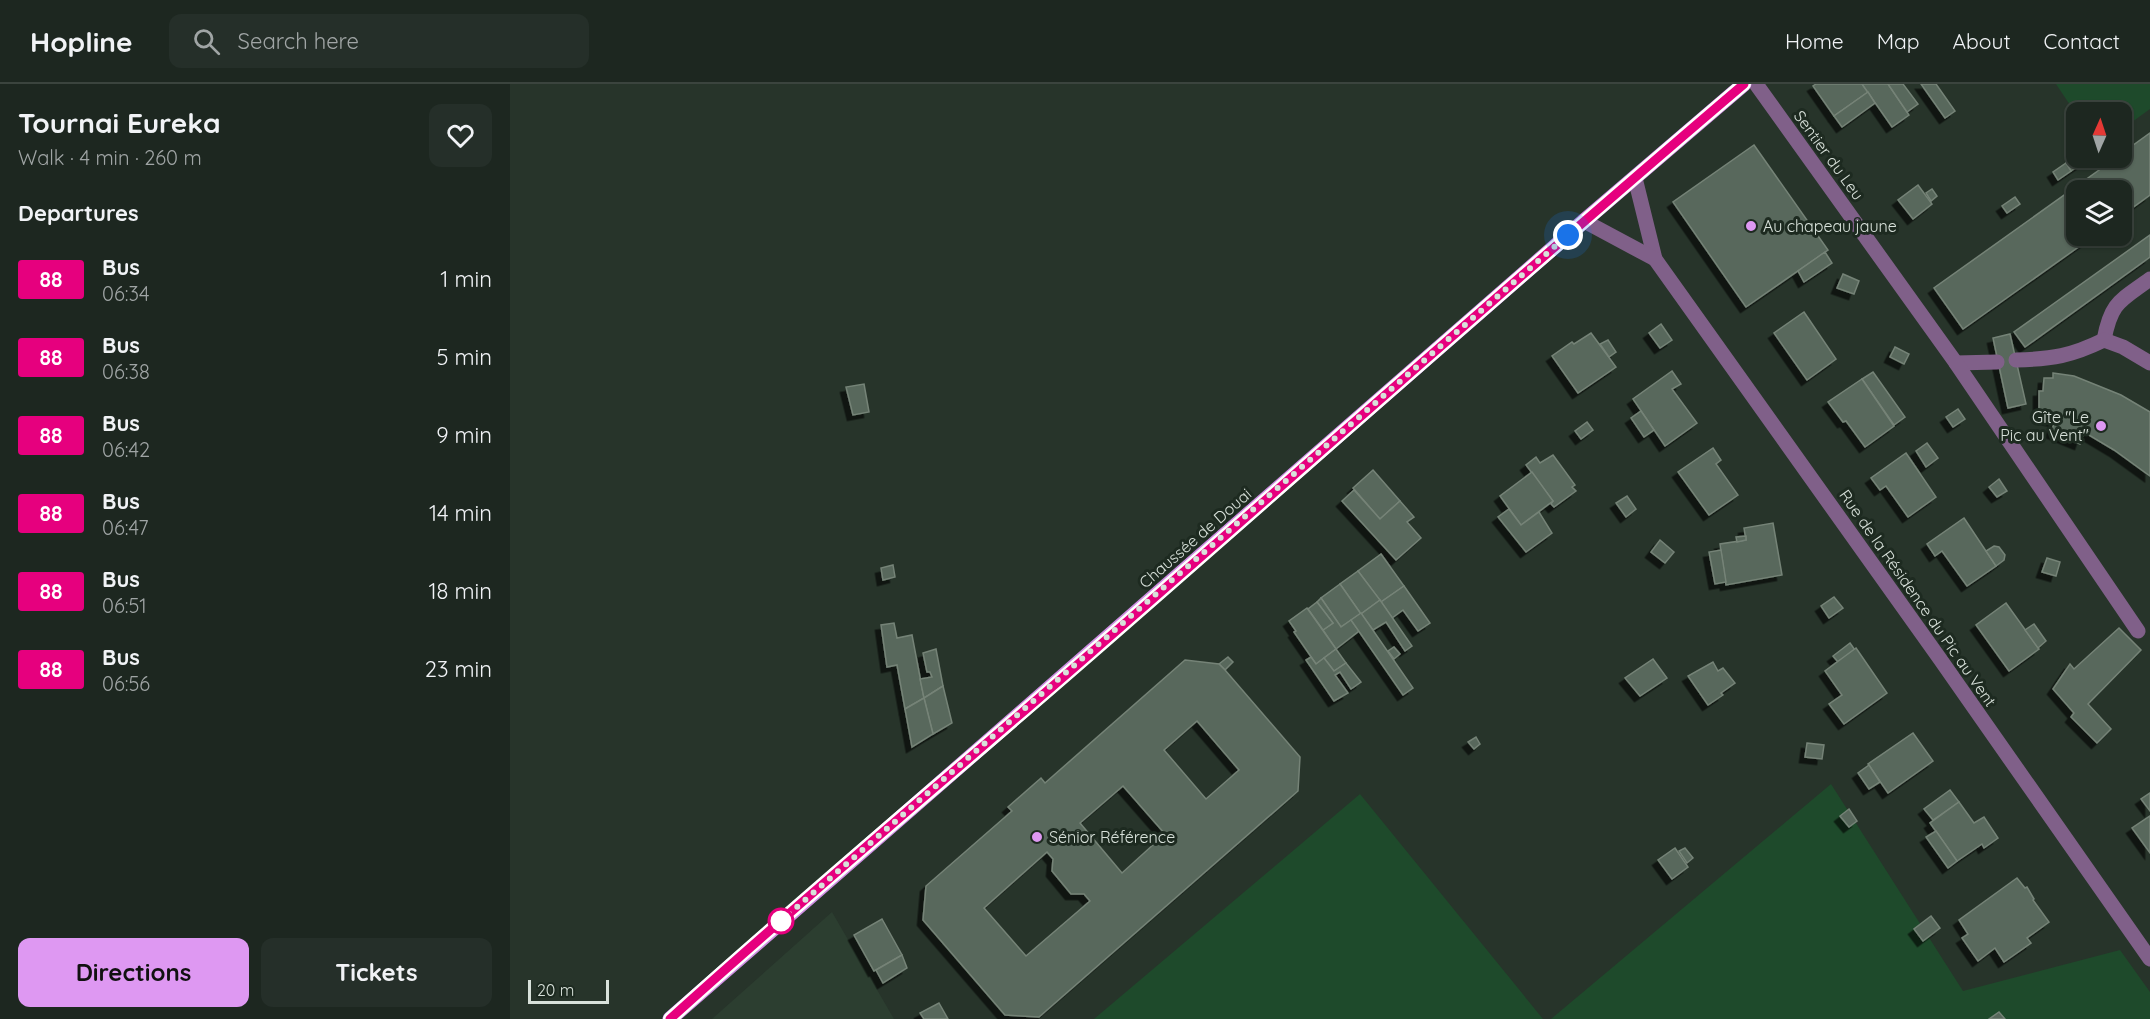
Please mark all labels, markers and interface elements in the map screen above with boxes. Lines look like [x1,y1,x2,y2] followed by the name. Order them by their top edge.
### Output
[169,14,589,68] search box
[30,24,133,59] text: Hopline
[190,25,223,58] icon: search
[238,27,359,55] text: Search here
[1785,28,1844,54] text: Home
[1877,28,1920,54] text: Map
[1953,28,2011,54] text: About
[2044,28,2120,54] text: Contact
[2066,102,2132,168] north arrow
[2066,102,2132,246] map controls
[429,104,492,167] button: heart
[18,105,221,140] text: Tournai Eureka
[1790,106,1868,204] street label: Sentier du Leu
[18,145,202,170] text: Walk · 4 min · 260 m
[2066,180,2132,246] button: layers
[18,199,139,227] text: Departures
[1763,216,1897,236] place label: Au chapeau jaune
[1744,219,1758,233] marker: Au chapeau jaune
[1553,220,1583,250] your location
[102,253,140,281] text: Bus
[440,265,492,293] text: 1 min
[39,266,63,292] text: 88
[102,281,149,306] text: 06:34
[102,331,140,359] text: Bus
[437,343,492,371] text: 5 min
[39,344,63,370] text: 88
[102,359,150,384] text: 06:38
[2000,407,2089,445] place label: Gîte "Le Pic au Vent"
[102,409,140,437] text: Bus
[2094,419,2108,433] marker: Gîte "Le Pic au Vent"
[436,421,492,449] text: 9 min
[39,422,63,448] text: 88
[102,437,150,462] text: 06:42
[1135,484,1255,592] street label: Chaussée de Douai
[1835,486,2001,710] street label: Rue de la Résidence du Pic au Vent
[102,487,140,515] text: Bus
[429,499,492,527] text: 14 min
[39,500,63,526] text: 88
[102,515,149,540] text: 06:47
[102,565,140,593] text: Bus
[428,577,492,605] text: 18 min
[39,578,63,604] text: 88
[102,593,147,618] text: 06:51
[102,643,140,671] text: Bus
[425,655,492,683] text: 23 min
[39,656,63,682] text: 88
[102,671,150,696] text: 06:56
[1049,827,1175,847] place label: Sénior Référence
[1030,830,1044,844] marker: Sénior Référence
[768,908,794,934] unlabelled marker
[18,938,249,1007] button: Directions
[261,938,492,1007] button: Tickets
[528,977,609,1004] scale bar
[537,980,574,1000] text: 20 m

